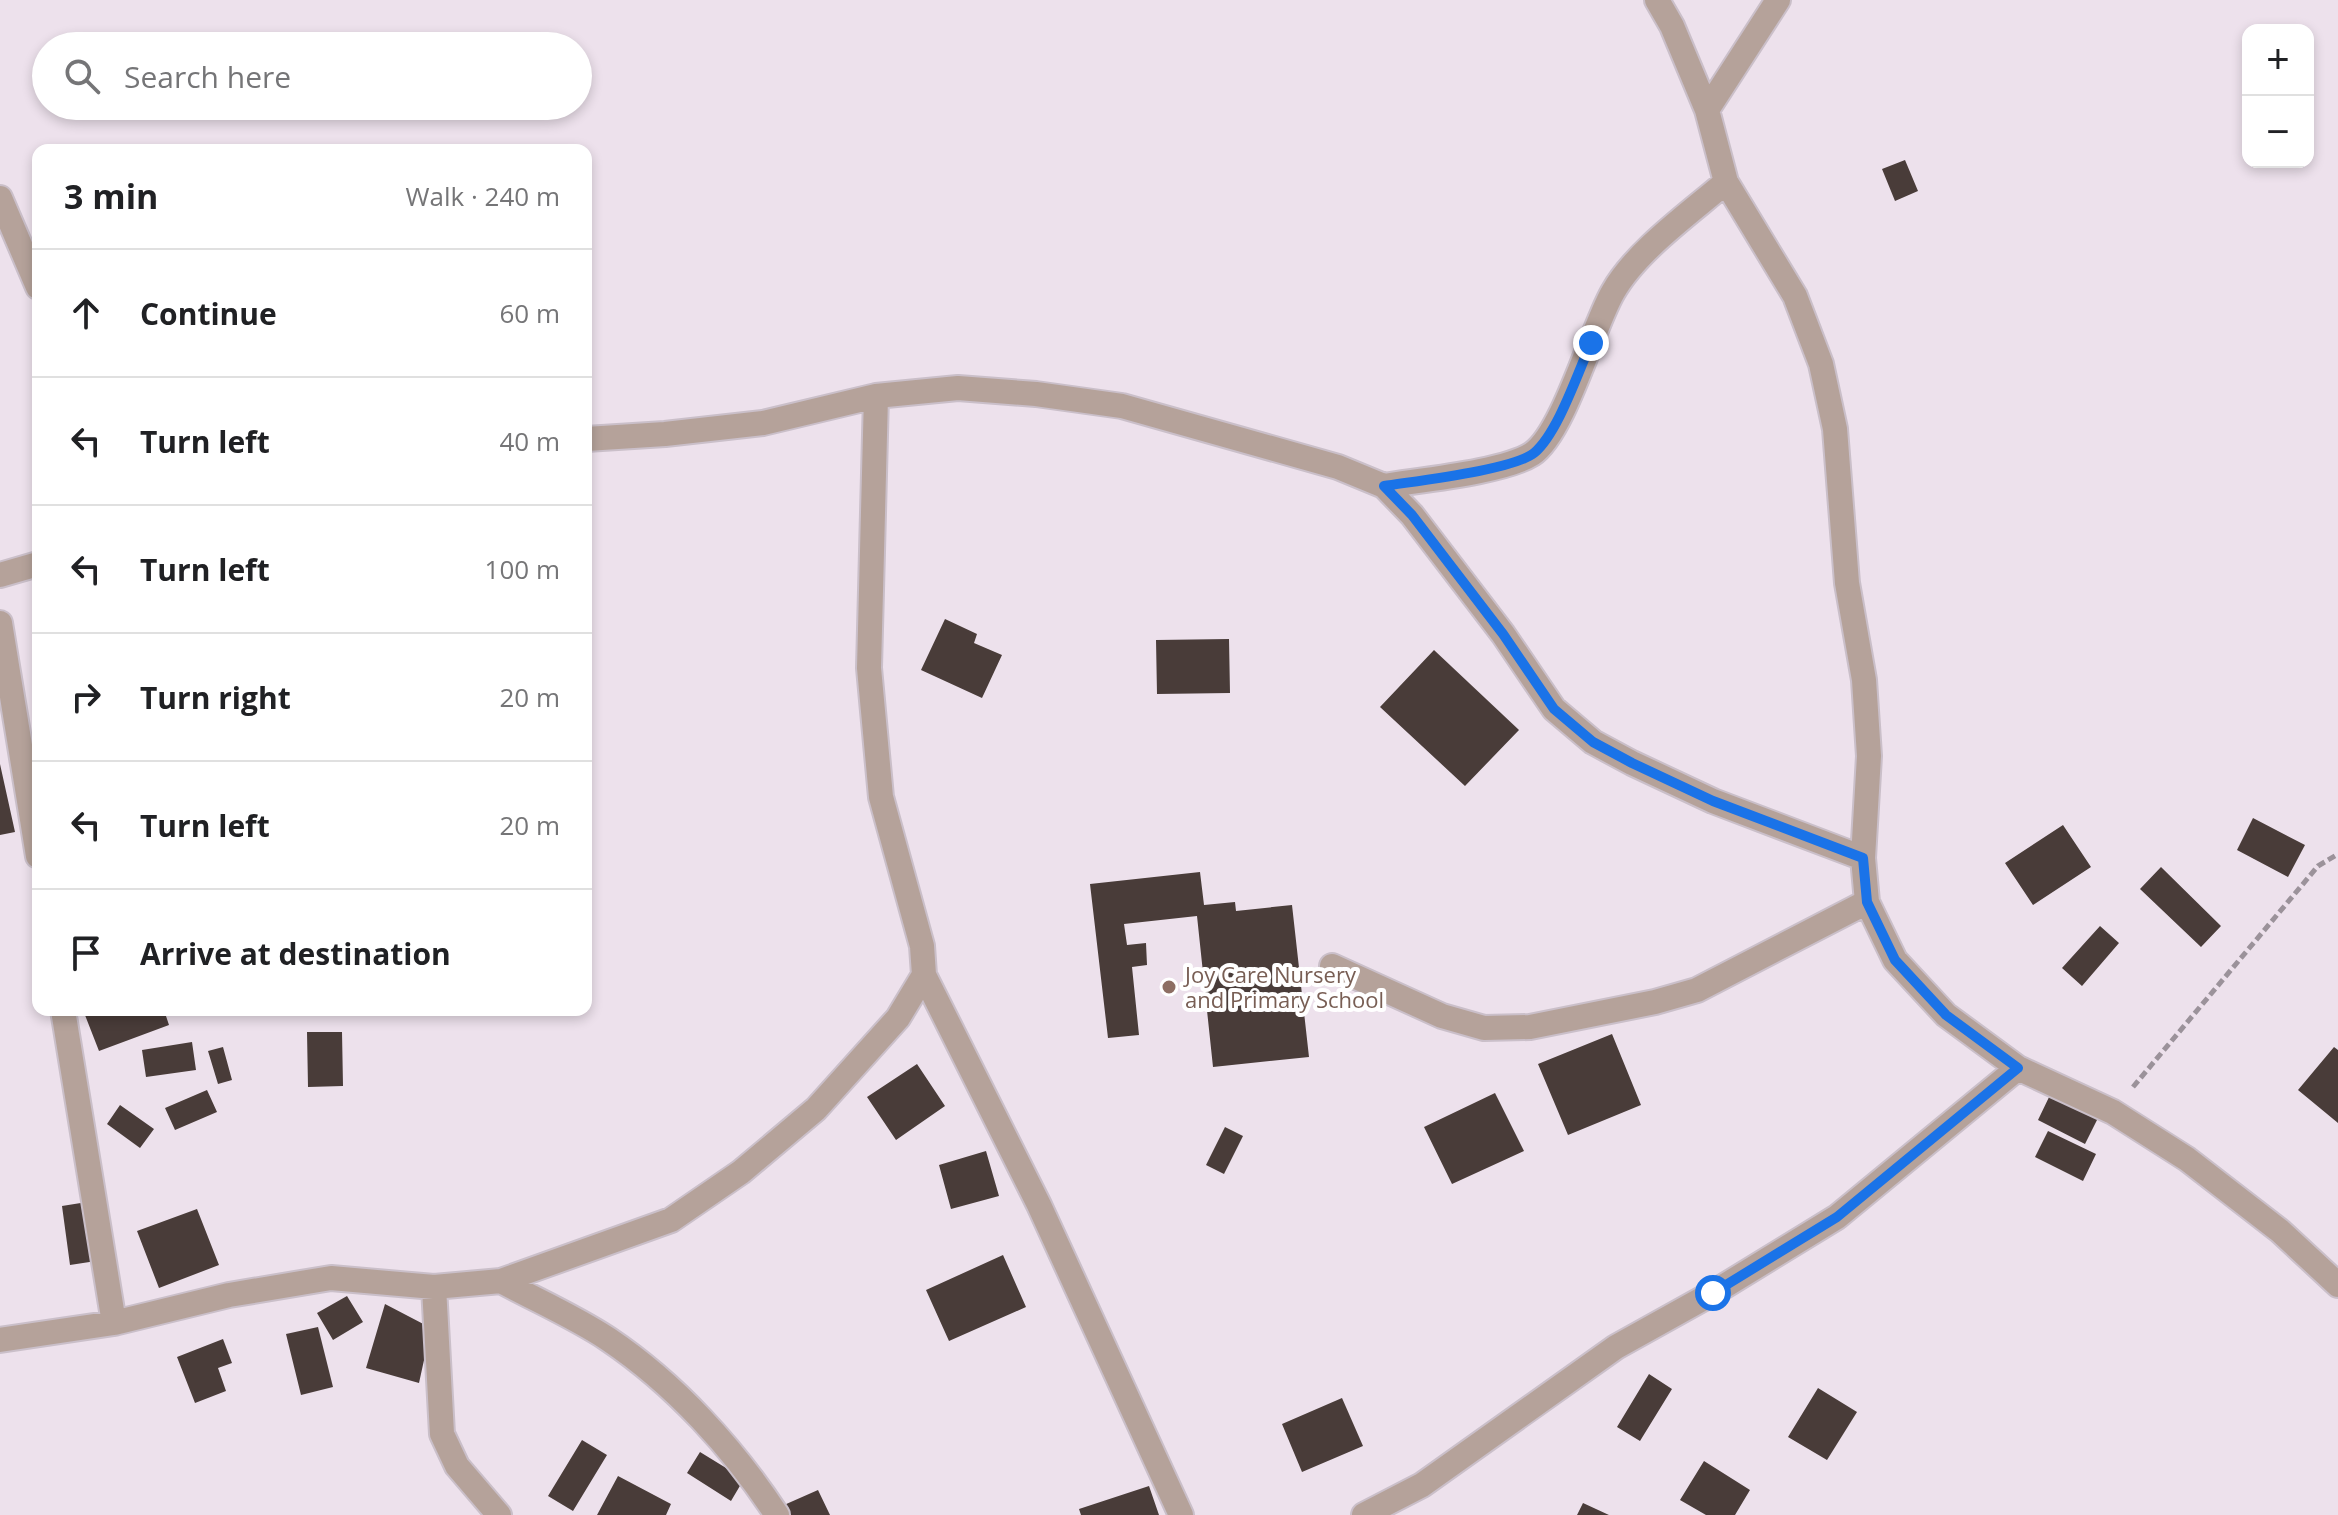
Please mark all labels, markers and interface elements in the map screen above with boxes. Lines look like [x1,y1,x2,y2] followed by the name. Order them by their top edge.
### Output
[2242,24,2314,168] map controls
[2242,24,2314,96] button: +
[32,32,592,120] search box
[60,54,104,98] icon: search
[124,56,291,97] text: Search here
[2242,96,2314,168] button: −
[64,173,158,219] text: 3 min
[406,178,560,214] text: Walk · 240 m
[64,291,108,335] icon: ahead
[140,293,277,334] text: Continue
[499,295,560,331] text: 60 m
[1573,325,1609,361] route end
[64,419,108,463] icon: left
[140,421,270,462] text: Turn left
[499,423,560,459] text: 40 m
[64,547,108,591] icon: left
[140,549,270,590] text: Turn left
[485,551,560,587] text: 100 m
[64,675,108,719] icon: right
[140,677,291,718] text: Turn right
[499,679,560,715] text: 20 m
[64,803,108,847] icon: left
[140,805,270,846] text: Turn left
[499,807,560,843] text: 20 m
[64,931,108,975] icon: arrive
[140,933,451,974] text: Arrive at destination
[1183,959,1384,1014] place label: Joy Care Nursery and Primary School
[1160,978,1178,996] marker: Joy Care Nursery and Primary School
[1695,1275,1731,1311] route start

